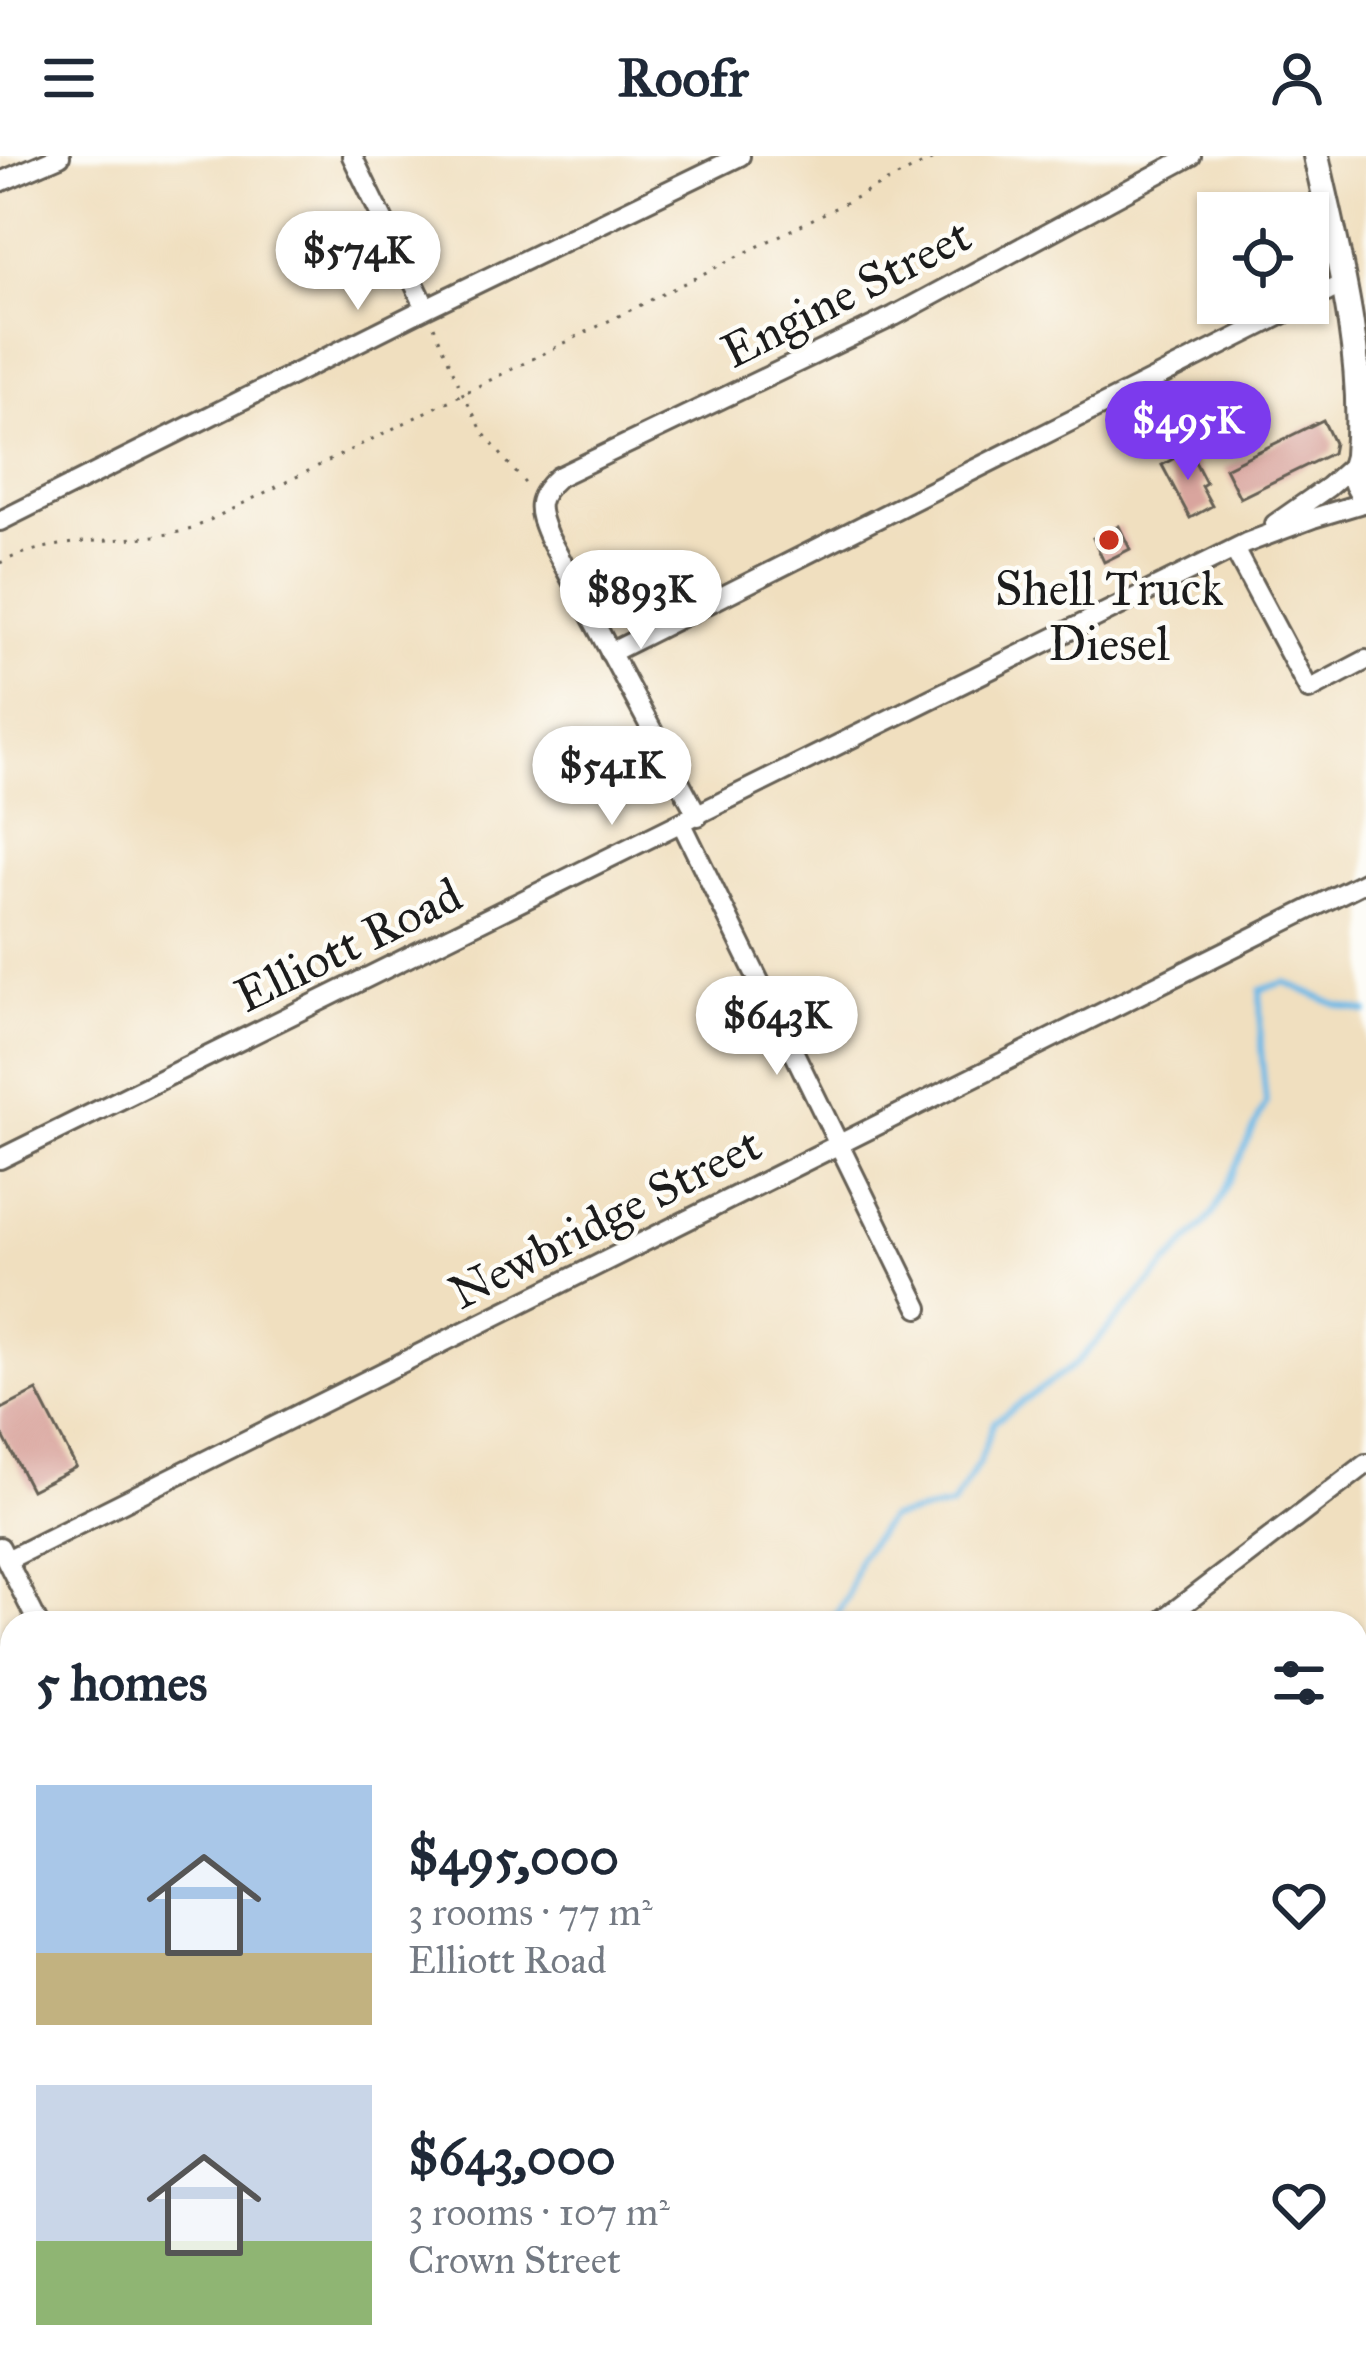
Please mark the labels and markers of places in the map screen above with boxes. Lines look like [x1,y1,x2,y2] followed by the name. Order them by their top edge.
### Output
[274,211,442,313] pin: $574K
[1104,381,1272,483] pin: $495K
[1096,527,1122,553] marker: Shell Truck Diesel
[557,550,725,652] pin: $893K
[995,559,1224,673] place label: Shell Truck Diesel
[528,726,696,828] pin: $541K
[693,976,861,1078] pin: $643K

